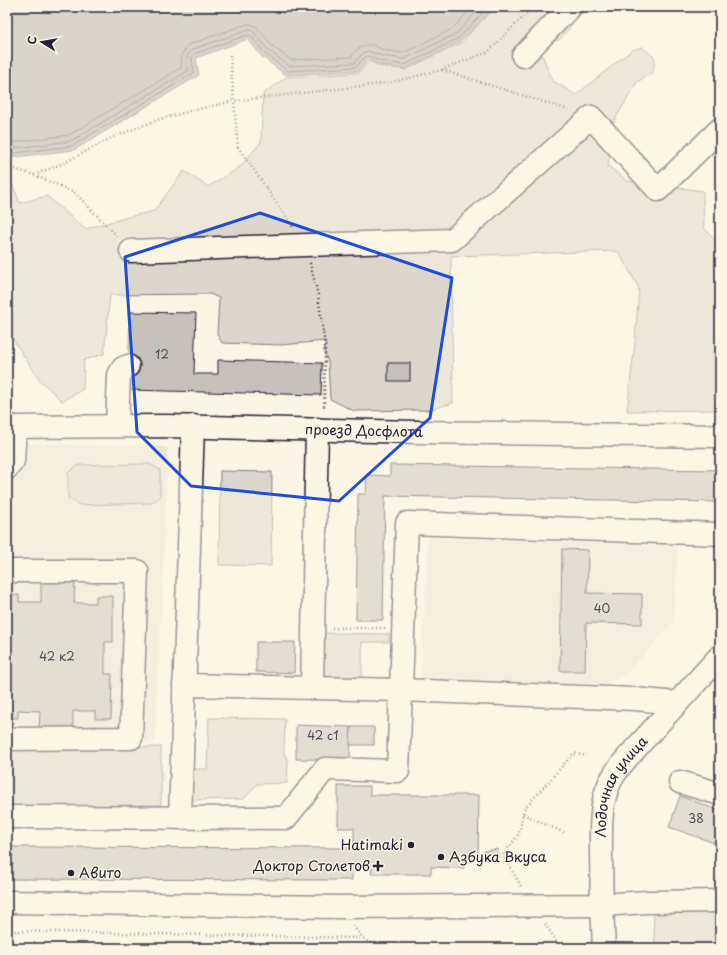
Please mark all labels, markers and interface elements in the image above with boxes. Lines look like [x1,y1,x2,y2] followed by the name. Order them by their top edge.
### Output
[22,22,62,62] north arrow
[23,34,41,46] text: С
[155,345,169,363] house number: 12
[305,418,423,442] street label: проезд Досфлота
[594,599,611,617] house number: 40
[39,647,75,665] house number: 42 к2
[307,726,339,744] house number: 42 с1
[590,731,652,837] street label: Лодочная улица
[688,809,704,827] house number: 38
[341,834,403,855] place label: Hatimaki
[406,840,416,850] marker: Hatimaki
[449,846,547,867] place label: Азбука Вкуса
[436,852,446,862] marker: Азбука Вкуса
[253,855,370,876] place label: Доктор Столетов
[373,861,383,871] marker: Доктор Столетов
[79,862,122,883] place label: Авито
[66,868,76,878] marker: Авито

